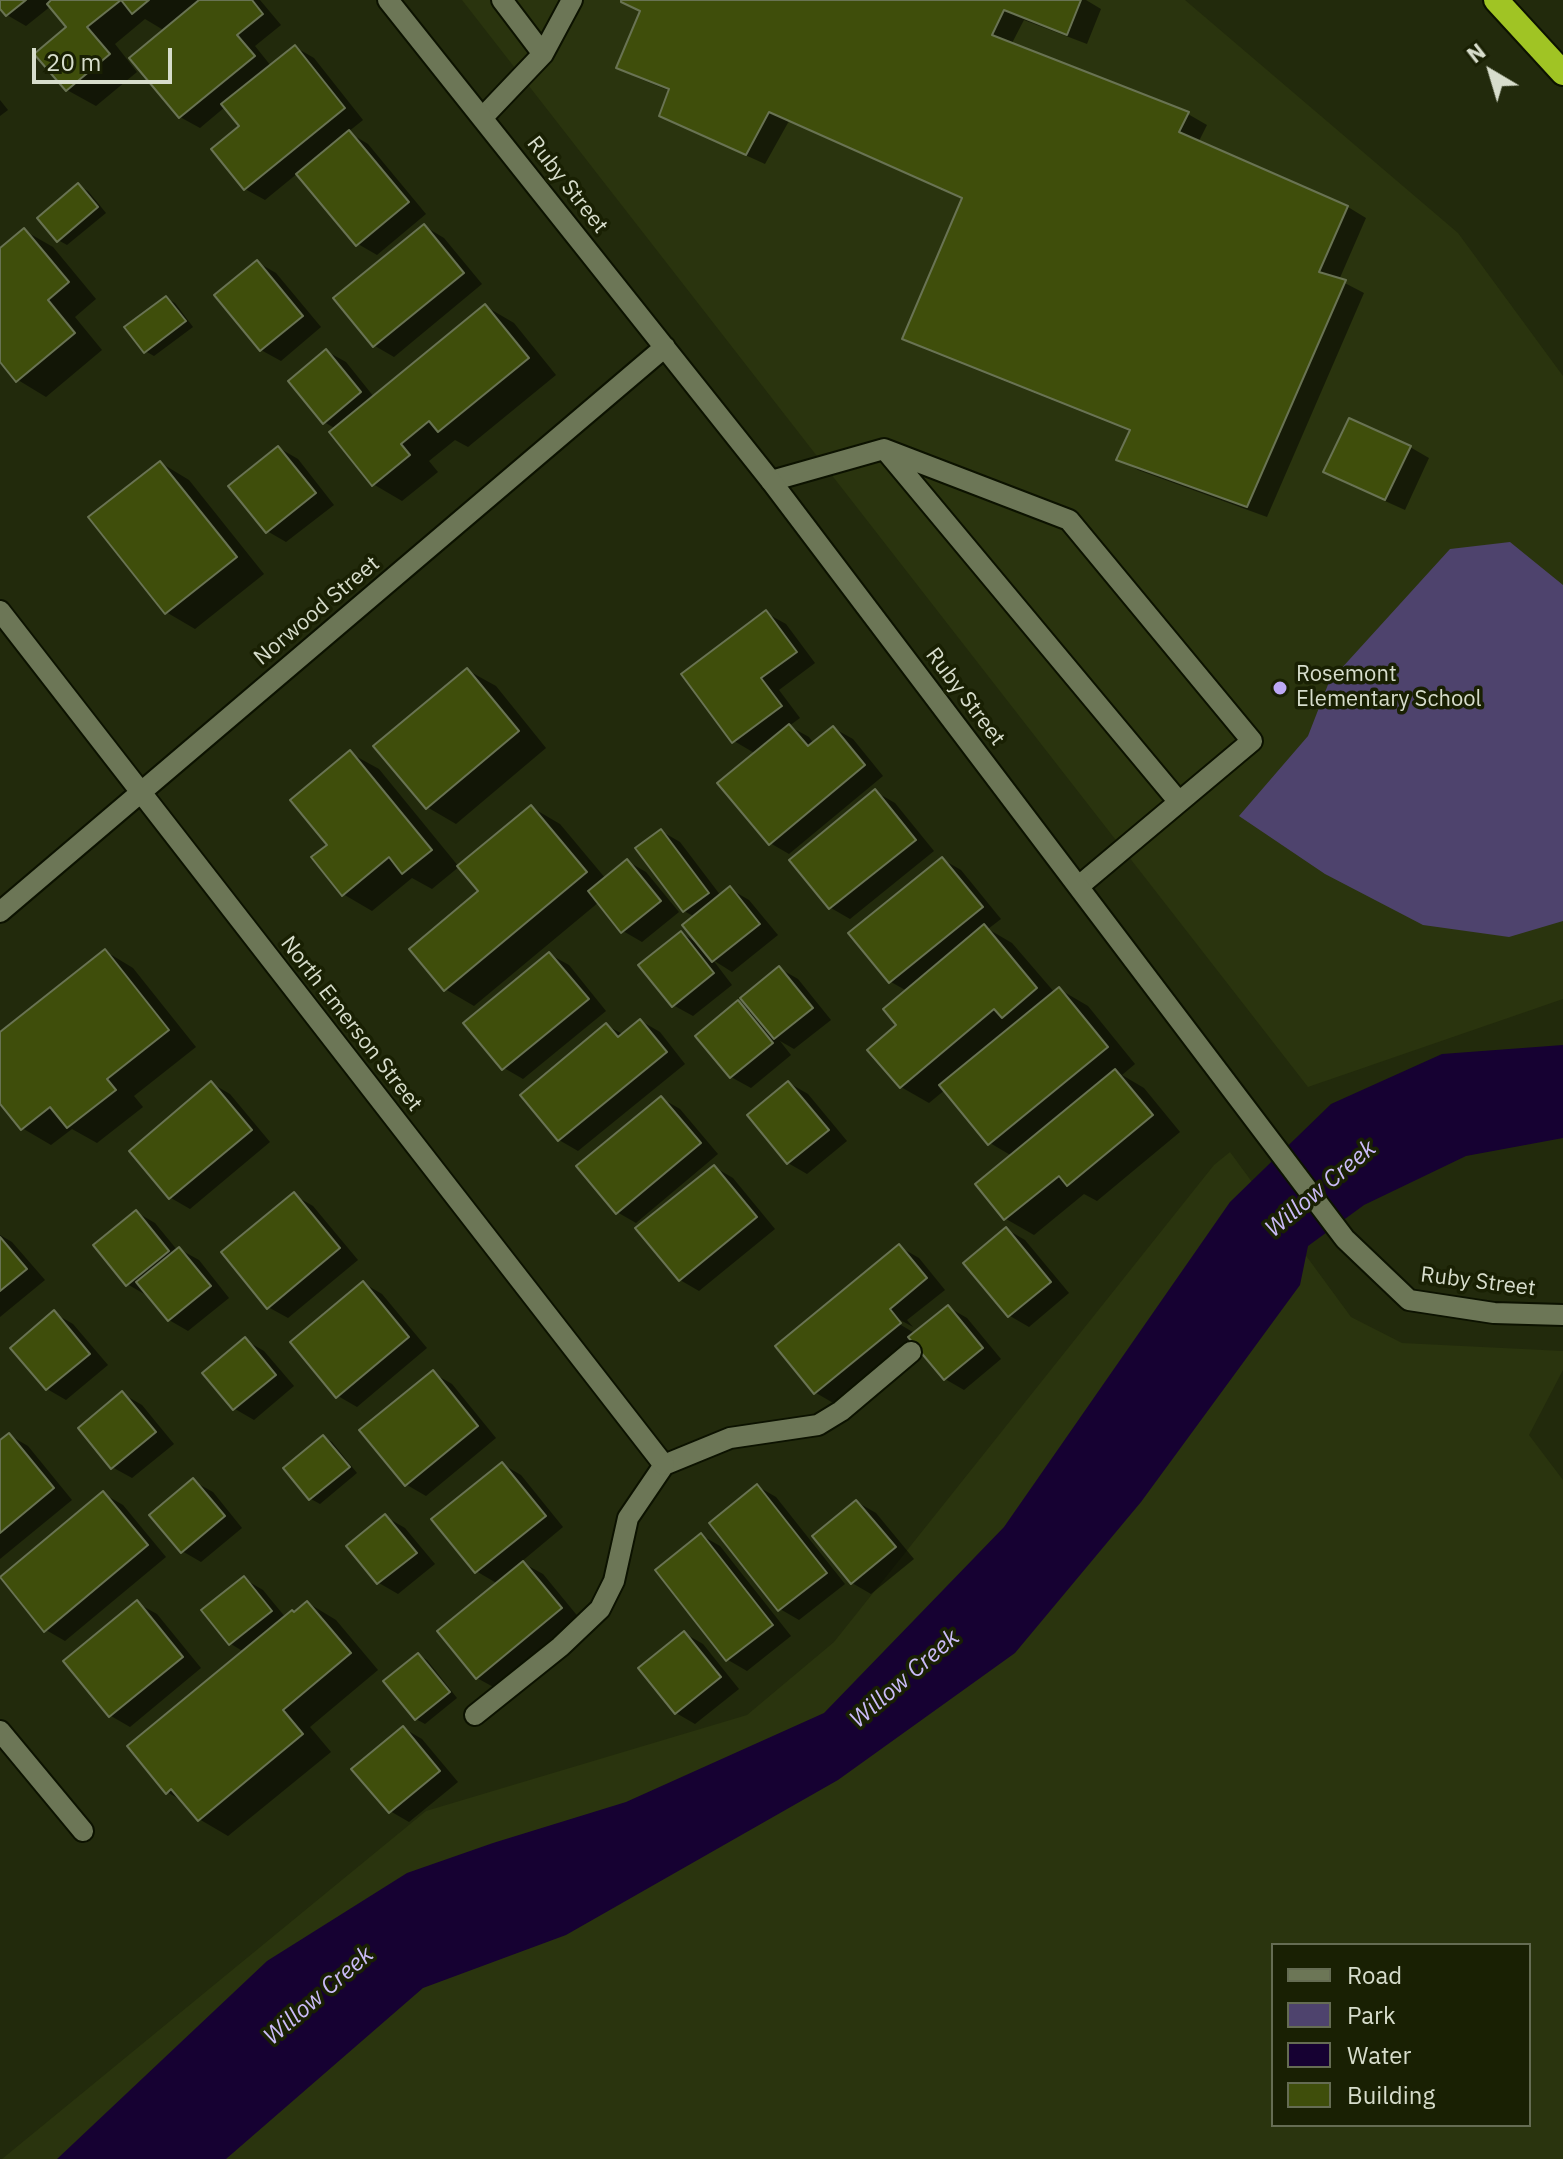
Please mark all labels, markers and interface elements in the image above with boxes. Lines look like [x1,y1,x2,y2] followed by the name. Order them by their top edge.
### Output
[36,32,176,82] scale bar
[1451,32,1531,112] north arrow
[1461,36,1491,69] text: N
[46,46,101,78] text: 20 m
[521,131,613,239] street label: Ruby Street
[249,551,385,671] street label: Norwood Street
[920,643,1010,751] street label: Ruby Street
[1296,662,1482,714] place label: Rosemont Elementary School
[1271,679,1289,697] marker: Rosemont Elementary School
[275,931,427,1117] street label: North Emerson Street
[1260,1134,1382,1244] water label: Willow Creek
[1419,1262,1537,1302] street label: Ruby Street
[844,1624,966,1734] water label: Willow Creek
[258,1941,380,2051] water label: Willow Creek
[1271,1943,1531,2127] legend
[1347,1959,1402,1991] text: Road
[1347,1999,1396,2031] text: Park
[1347,2039,1411,2071] text: Water
[1347,2079,1435,2111] text: Building

